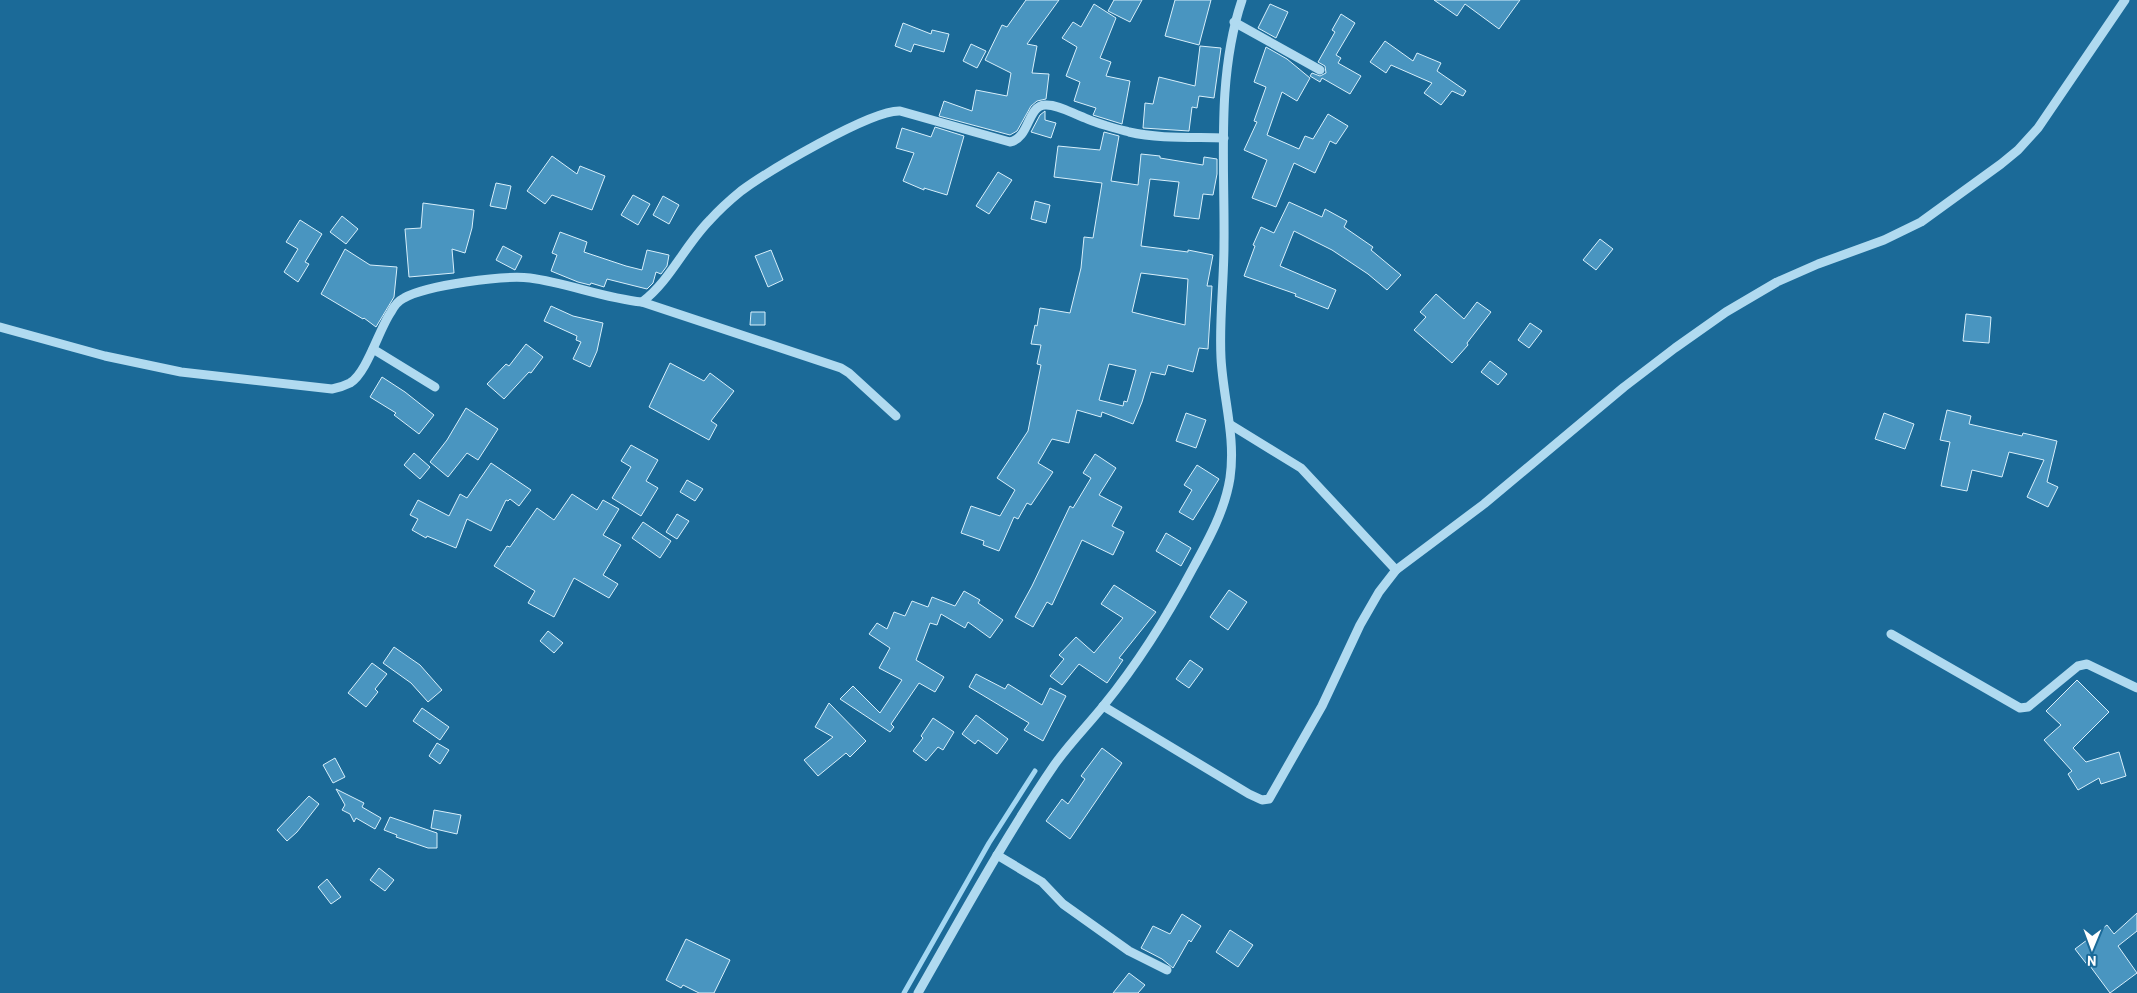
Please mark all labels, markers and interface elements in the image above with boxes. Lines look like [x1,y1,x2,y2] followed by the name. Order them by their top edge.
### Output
[2067,923,2117,973] north arrow
[2087,953,2097,970] text: N

